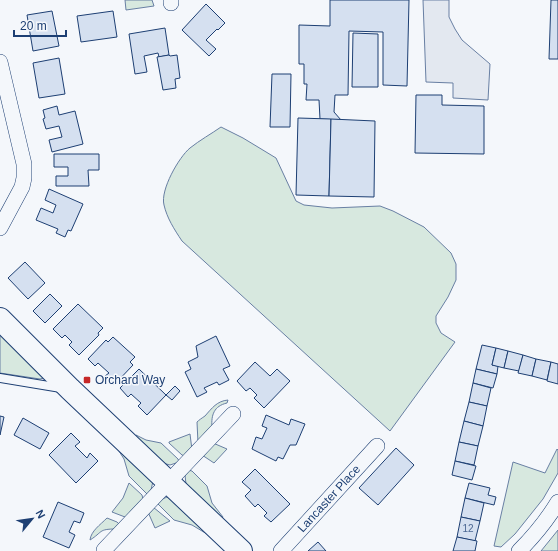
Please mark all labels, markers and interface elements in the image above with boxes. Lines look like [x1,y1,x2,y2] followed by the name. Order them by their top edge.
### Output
[14,12,66,38] scale bar
[20,19,47,33] text: 20 m
[95,373,165,387] place label: Orchard Way
[82,375,92,385] marker: Orchard Way
[295,462,363,535] street label: Lancaster Place
[12,499,52,539] north arrow
[34,508,48,521] text: N
[462,523,474,534] house number: 12

